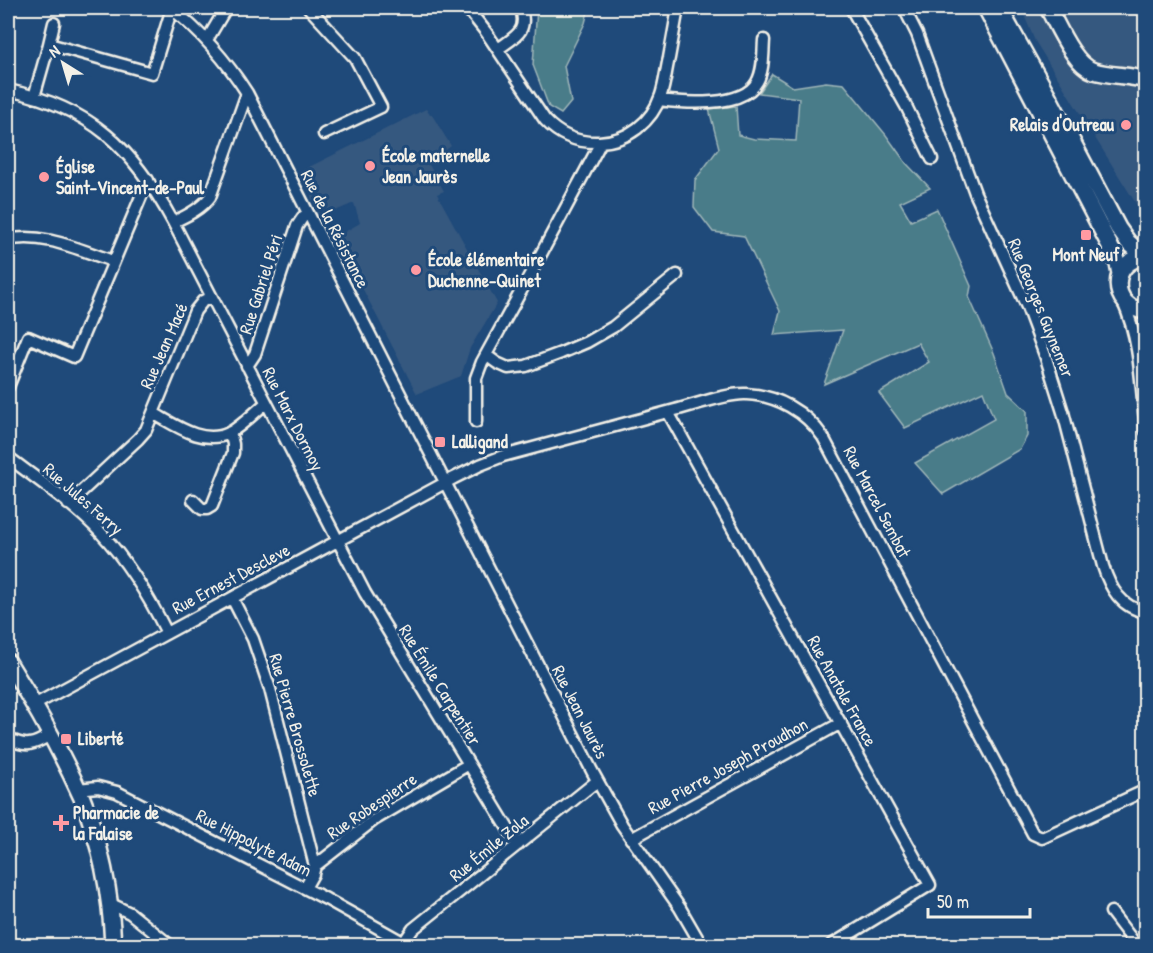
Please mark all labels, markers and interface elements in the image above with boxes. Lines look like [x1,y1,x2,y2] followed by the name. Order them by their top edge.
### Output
[33,33,93,93] north arrow
[44,39,64,62] text: N
[1010,112,1115,137] place label: Relais d'Outreau
[1119,118,1133,132] marker: Relais d'Outreau
[382,143,491,189] place label: École maternelle Jean Jaurès
[56,154,205,200] place label: Église Saint-Vincent-de-Paul
[363,159,377,173] marker: École maternelle Jean Jaurès
[295,165,376,292] street label: Rue de la Résistance
[37,170,51,184] marker: Église Saint-Vincent-de-Paul
[1079,228,1093,242] marker: Mont Neuf
[233,231,288,337] street label: Rue Gabriel Péri
[1002,235,1081,381] street label: Rue Georges Guynemer
[1053,242,1120,267] place label: Mont Neuf
[428,247,545,293] place label: École élémentaire Duchenne-Quinet
[409,263,423,277] marker: École élémentaire Duchenne-Quinet
[133,299,194,393] street label: Rue Jean Macé
[257,363,331,475] street label: Rue Marx Dormoy
[452,429,508,455] place label: Lalligand
[433,435,447,449] marker: Lalligand
[838,442,918,563] street label: Rue Marcel Sembat
[38,457,129,541] street label: Rue Jules Ferry
[167,537,294,620] street label: Rue Ernest Descleve
[393,620,488,750] street label: Rue Émile Carpentier
[802,631,883,751] street label: Rue Anatole France
[263,650,328,799] street label: Rue Pierre Brossolette
[546,661,615,763] street label: Rue Jean Jaurès
[643,711,812,820] street label: Rue Pierre Joseph Proudhon
[78,726,124,751] place label: Liberté
[59,732,73,746] marker: Liberté
[322,766,422,845] street label: Rue Robespierre
[73,800,160,846] place label: Pharmacie de la Falaise
[192,803,316,882] street label: Rue Hippolyte Adam
[444,808,534,887] street label: Rue Émile Zola
[54,816,68,830] marker: Pharmacie de la Falaise
[928,881,1030,919] scale bar
[937,889,969,914] text: 50 m

